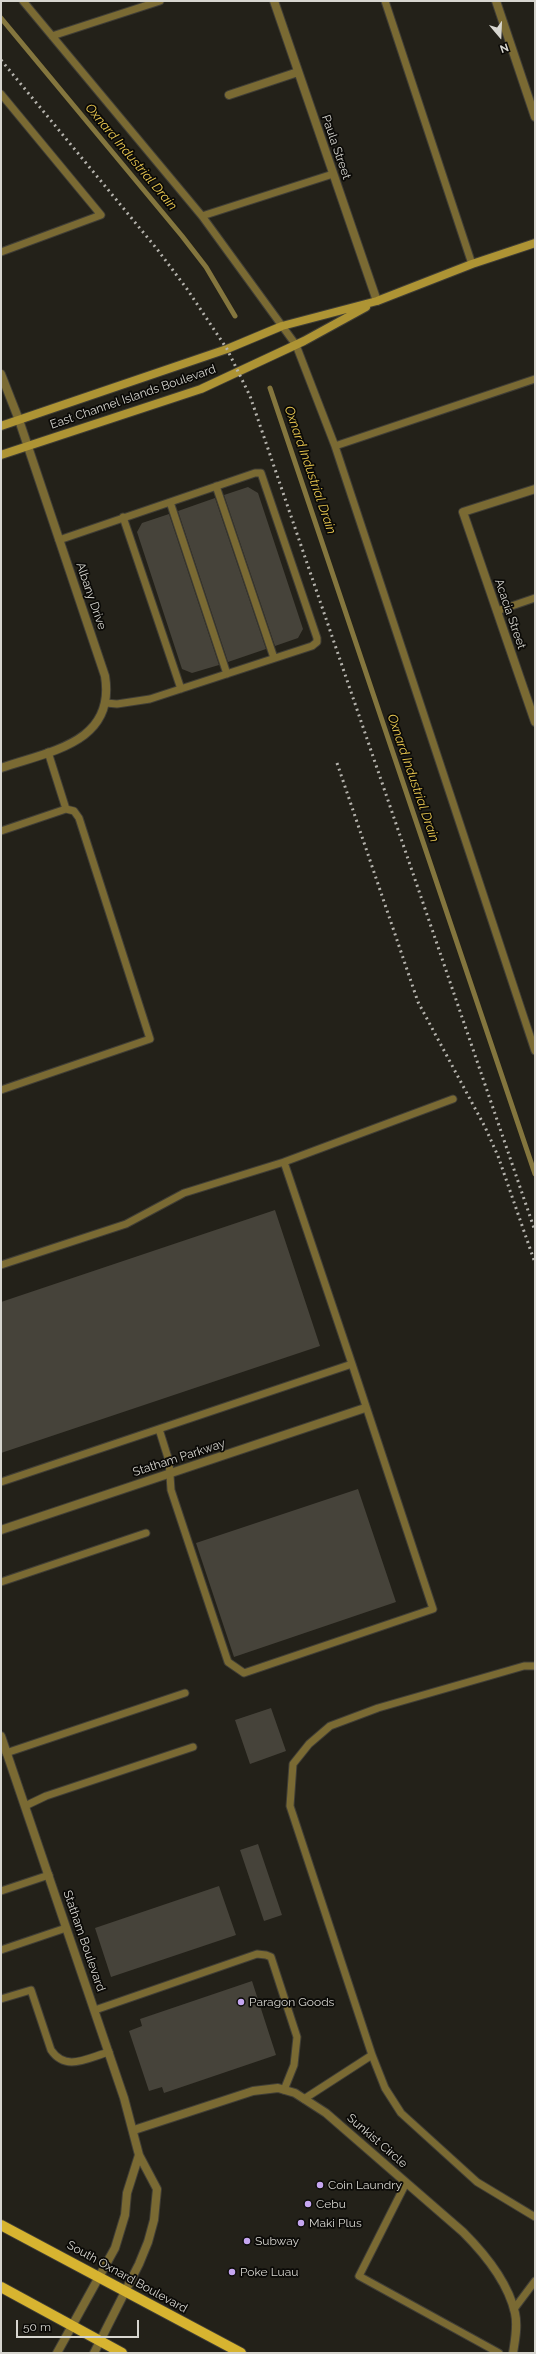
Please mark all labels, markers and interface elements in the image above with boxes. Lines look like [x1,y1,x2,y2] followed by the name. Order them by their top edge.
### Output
[480,16,520,56] north arrow
[498,40,510,55] text: N
[82,100,180,214] water label: Oxnard Industrial Drain
[318,113,354,181] street label: Paula Street
[48,362,218,432] street label: East Channel Islands Boulevard
[281,404,339,536] water label: Oxnard Industrial Drain
[73,560,109,632] street label: Albany Drive
[491,577,529,651] street label: Acacia Street
[384,712,442,844] water label: Oxnard Industrial Drain
[131,1436,227,1480] street label: Statham Parkway
[60,1889,108,1993] street label: Statham Boulevard
[249,1995,334,2009] place label: Paragon Goods
[236,1997,246,2007] marker: Paragon Goods
[344,2111,410,2171] street label: Sunkist Circle
[328,2178,402,2192] place label: Coin Laundry
[315,2180,325,2190] marker: Coin Laundry
[316,2197,346,2211] place label: Cebu
[303,2199,313,2209] marker: Cebu
[309,2216,362,2230] place label: Maki Plus
[296,2218,306,2228] marker: Maki Plus
[255,2234,299,2248] place label: Subway
[242,2236,252,2246] marker: Subway
[64,2238,190,2316] street label: South Oxnard Boulevard
[240,2265,298,2279] place label: Poke Luau
[227,2267,237,2277] marker: Poke Luau
[18,2312,141,2338] scale bar
[23,2320,51,2334] text: 50 m

